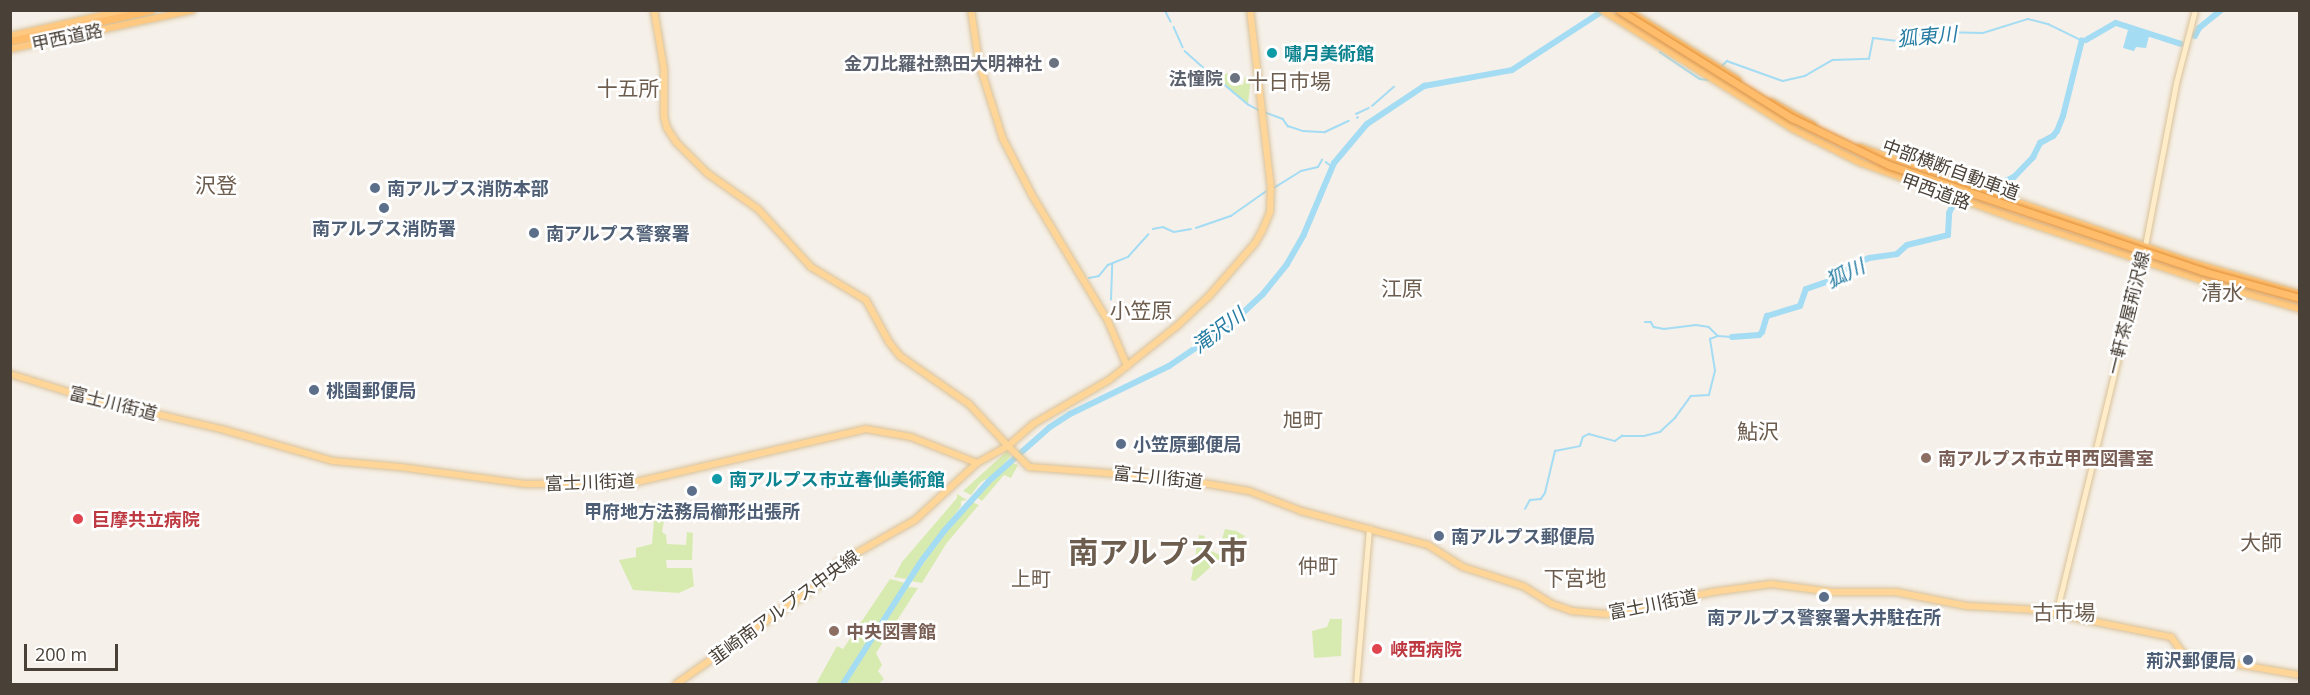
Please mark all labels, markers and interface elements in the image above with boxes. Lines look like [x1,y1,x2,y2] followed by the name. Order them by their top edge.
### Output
[30,19,104,55] street label: 甲西道路
[1896,21,1958,51] water label: 狐東川
[1284,42,1374,64] place label: 嘯月美術館
[1265,46,1279,60] marker: 嘯月美術館
[844,52,1042,74] place label: 金刀比羅社熱田大明神社
[1047,56,1061,70] marker: 金刀比羅社熱田大明神社
[1169,67,1223,89] place label: 法憧院
[1247,68,1331,94] district label: 十日市場
[1228,71,1242,85] marker: 法憧院
[597,75,659,101] district label: 十五所
[1880,134,2022,204] street label: 中部横断自動車道
[1898,169,1974,213] street label: 甲西道路
[195,172,237,198] district label: 沢登
[387,177,549,199] place label: 南アルプス消防本部
[368,181,382,195] marker: 南アルプス消防本部
[377,201,391,215] marker: 南アルプス消防署
[312,217,456,239] place label: 南アルプス消防署
[546,222,690,244] place label: 南アルプス警察署
[527,226,541,240] marker: 南アルプス警察署
[2102,249,2154,377] street label: 一軒茶屋荊沢線
[1822,254,1868,292] water label: 狐川
[1381,275,1423,301] district label: 江原
[2201,279,2243,305] district label: 清水
[1110,297,1172,323] district label: 小笠原
[1187,302,1249,358] water label: 滝沢川
[326,379,416,401] place label: 桃園郵便局
[67,382,159,424] street label: 富士川街道
[307,383,321,397] marker: 桃園郵便局
[1283,407,1323,431] district label: 旭町
[1737,418,1779,444] district label: 鮎沢
[1133,433,1241,455] place label: 小笠原郵便局
[1114,437,1128,451] marker: 小笠原郵便局
[1938,447,2154,469] place label: 南アルプス市立甲西図書室
[1919,451,1933,465] marker: 南アルプス市立甲西図書室
[1112,462,1204,492] street label: 富士川街道
[729,468,945,490] place label: 南アルプス市立春仙美術館
[545,470,635,494] street label: 富士川街道
[710,472,724,486] marker: 南アルプス市立春仙美術館
[685,484,699,498] marker: 甲府地方法務局櫛形出張所
[584,500,800,522] place label: 甲府地方法務局櫛形出張所
[92,508,200,530] place label: 巨摩共立病院
[69,510,87,528] marker: 巨摩共立病院
[1451,525,1595,547] place label: 南アルプス郵便局
[1432,529,1446,543] marker: 南アルプス郵便局
[2240,529,2282,555] district label: 大師
[1068,534,1248,570] district label: 南アルプス市
[705,545,863,669] street label: 韮崎南アルプス中央線
[1298,553,1338,577] district label: 仲町
[1544,565,1606,591] district label: 下宮地
[1011,566,1051,590] district label: 上町
[1607,585,1699,623] street label: 富士川街道
[1817,590,1831,604] marker: 南アルプス警察署大井駐在所
[2033,599,2095,625] district label: 古市場
[1707,606,1941,628] place label: 南アルプス警察署大井駐在所
[846,620,936,642] place label: 中央図書館
[827,624,841,638] marker: 中央図書館
[27,632,122,670] scale bar
[1390,638,1462,660] place label: 峡西病院
[1368,640,1386,658] marker: 峡西病院
[35,642,87,666] text: 200 m
[2146,649,2236,671] place label: 荊沢郵便局
[2241,653,2255,667] marker: 荊沢郵便局

